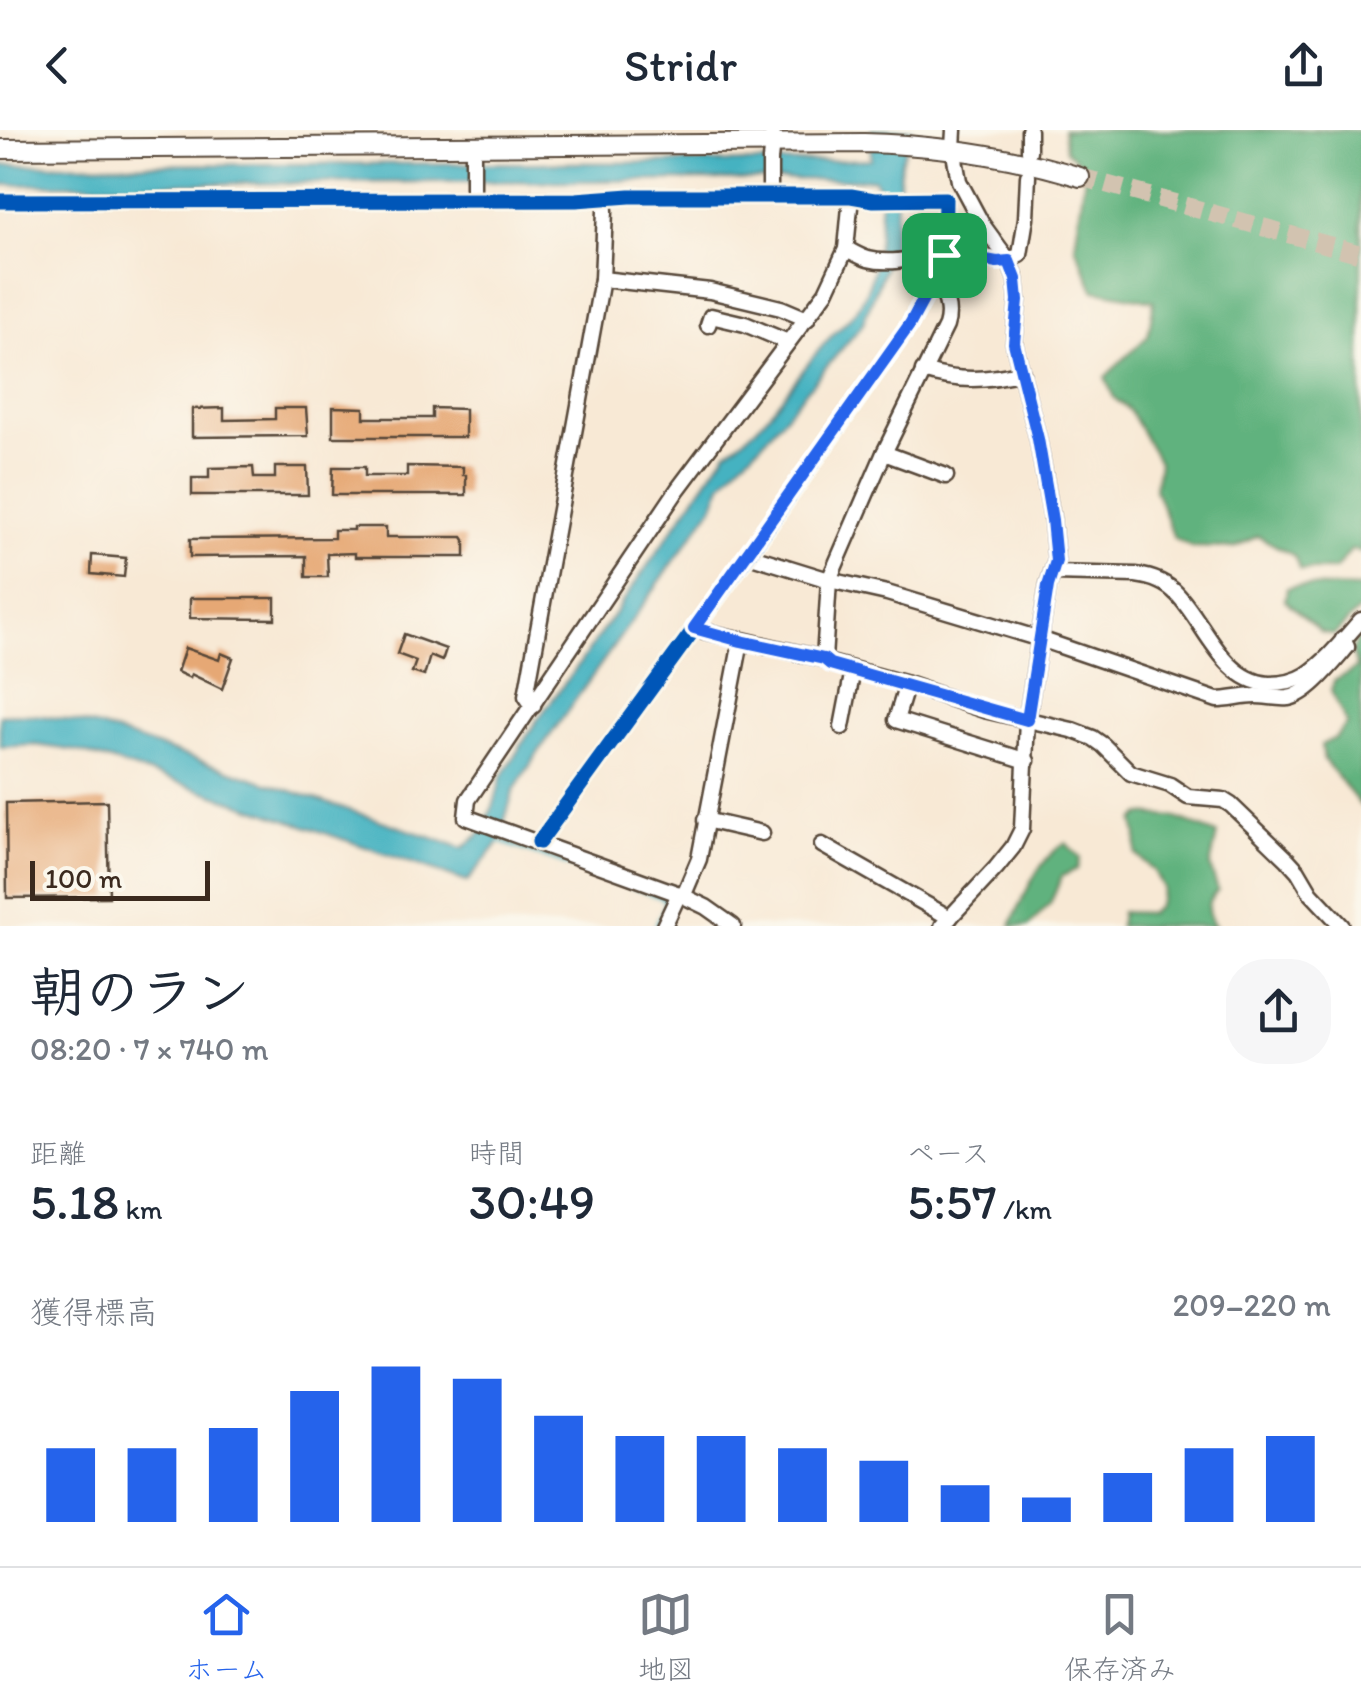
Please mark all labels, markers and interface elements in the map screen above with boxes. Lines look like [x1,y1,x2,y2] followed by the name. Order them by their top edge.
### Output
[30,38,85,93] icon: back
[624,38,737,92] text: Stridr
[1276,38,1331,93] icon: share
[902,213,987,298] pin
[917,228,972,283] icon: arrive
[30,856,210,900] scale bar
[45,861,122,895] text: 100 m
[30,959,250,1025] text: 朝のラン
[1226,959,1331,1064] button: share
[30,1030,269,1068] text: 08:20 · 7 × 740 m
[30,1136,86,1170] text: 距離
[469,1136,525,1170] text: 時間
[907,1136,990,1170] text: ペース
[30,1171,119,1232] text: 5.18
[469,1171,595,1232] text: 30:49
[907,1171,997,1232] text: 5:57
[119,1192,162,1226] text: km
[997,1192,1052,1226] text: /km
[1172,1286,1331,1324] text: 209–220 m
[30,1293,158,1331] text: 獲得標高
[185,1587,268,1687] tab: ホーム
[638,1587,694,1687] tab: 地図
[1064,1587,1176,1687] tab: 保存済み

